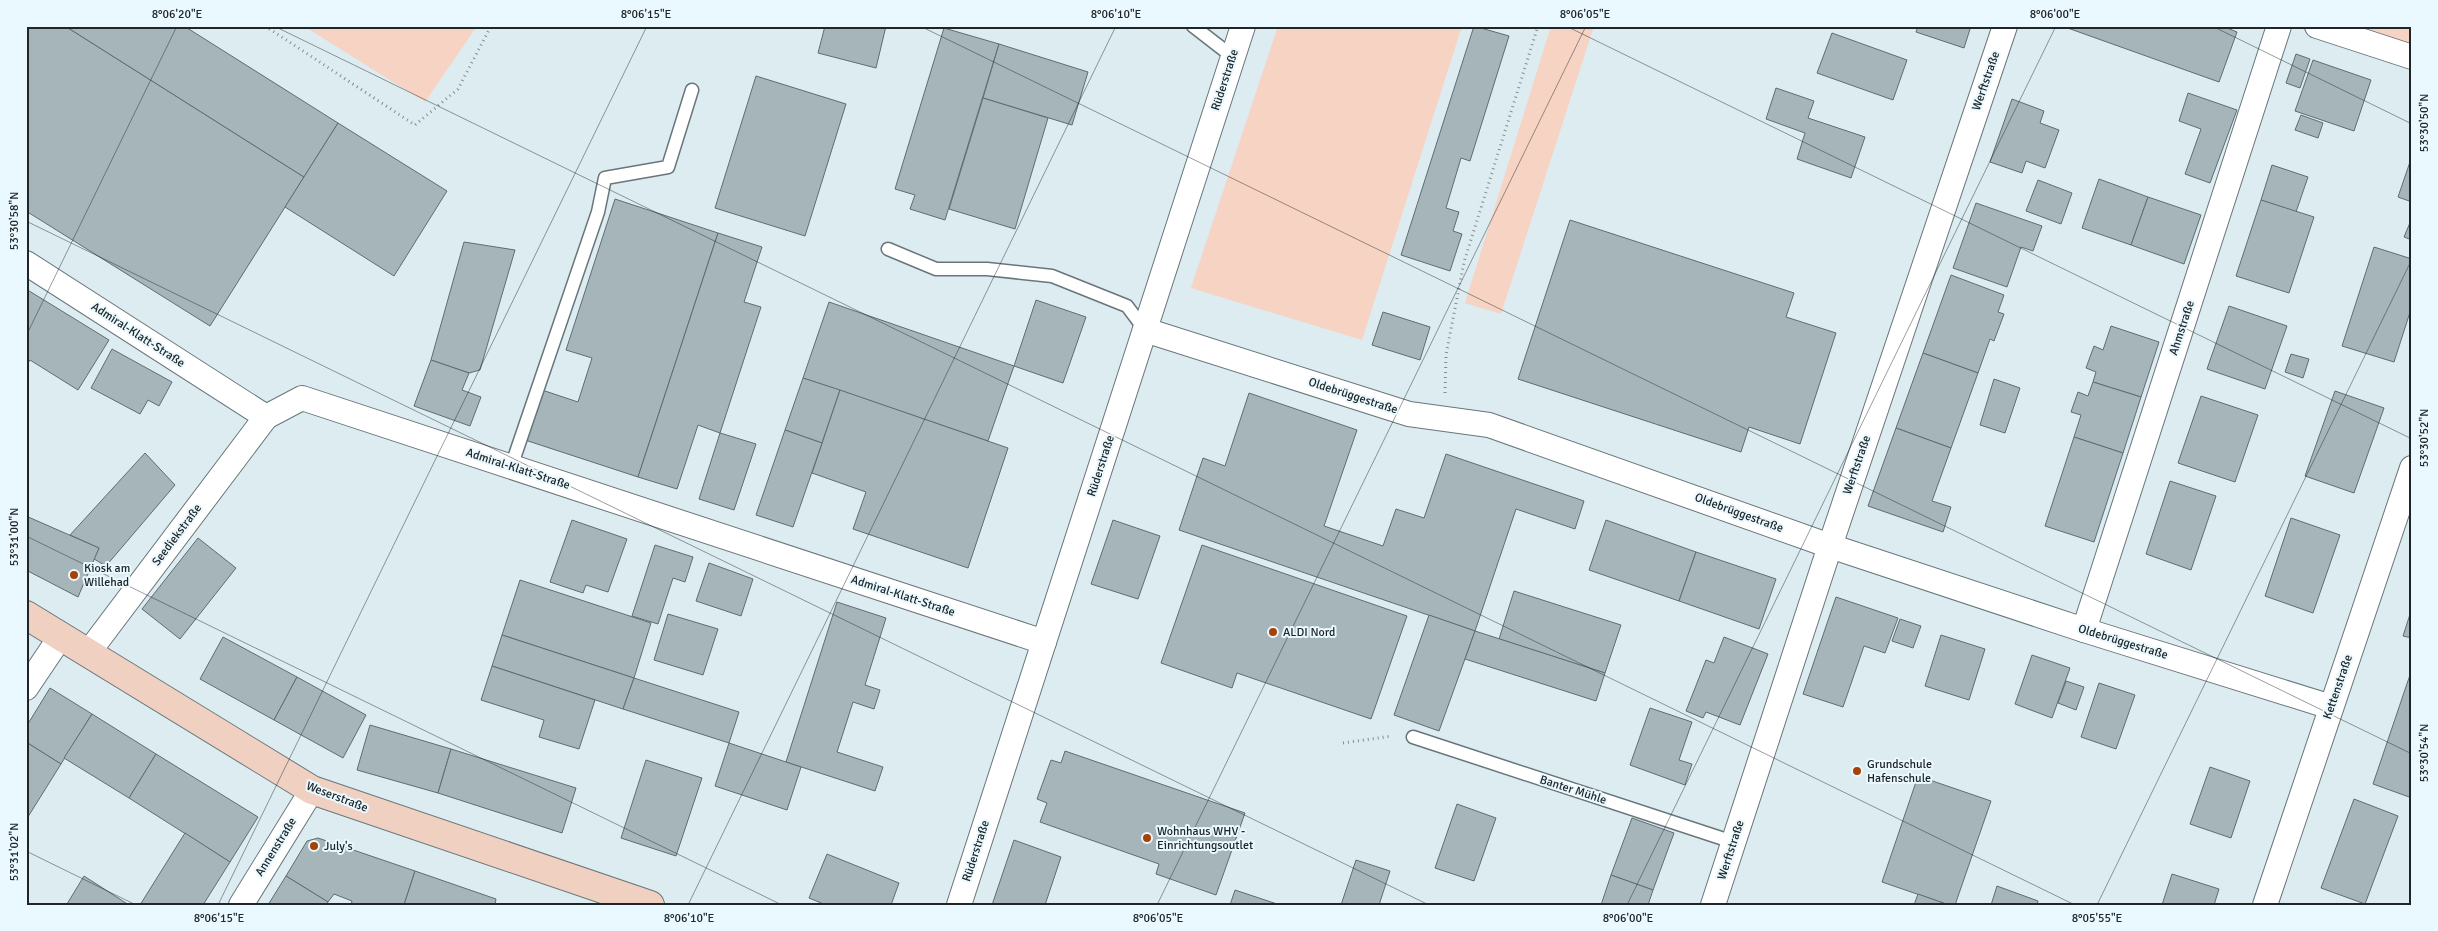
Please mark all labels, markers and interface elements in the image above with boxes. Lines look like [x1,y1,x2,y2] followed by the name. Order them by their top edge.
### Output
[152,7,203,22] text: 8°06'20"E
[621,7,672,22] text: 8°06'15"E
[1091,7,1142,22] text: 8°06'10"E
[1560,7,1611,22] text: 8°06'05"E
[2030,7,2081,22] text: 8°06'00"E
[1208,47,1242,113] street label: Rüderstraße
[1969,49,2003,113] street label: Werftstraße
[2417,94,2432,152] text: 53°30'50"N
[7,192,22,250] text: 53°30'58"N
[88,299,188,371] street label: Admiral-Klatt-Straße
[2166,299,2198,357] street label: Ahmstraße
[1306,374,1400,418] street label: Oldebrüggestraße
[2417,409,2432,467] text: 53°30'52"N
[1084,433,1118,499] street label: Rüderstraße
[1840,433,1874,497] street label: Werftstraße
[464,445,572,493] street label: Admiral-Klatt-Straße
[1693,490,1785,536] street label: Oldebrüggestraße
[149,501,205,569] street label: Seediekstraße
[7,508,22,566] text: 53°31'00"N
[84,561,130,590] place label: Kiosk am Willehad
[68,569,80,581] marker: Kiosk am Willehad
[849,572,957,620] street label: Admiral-Klatt-Straße
[2076,621,2170,663] street label: Oldebrüggestraße
[1283,625,1335,640] place label: ALDI Nord
[1267,626,1279,638] marker: ALDI Nord
[2320,653,2356,721] street label: Kettenstraße
[2417,724,2432,782] text: 53°30'54"N
[1867,757,1932,786] place label: Grundschule Hafenschule
[1851,765,1863,777] marker: Grundschule Hafenschule
[1538,772,1608,808] street label: Banter Mühle
[304,778,370,816] street label: Weserstraße
[252,815,300,879] street label: Annenstraße
[959,818,993,884] street label: Rüderstraße
[1714,818,1748,882] street label: Werftstraße
[7,823,22,881] text: 53°31'02"N
[1157,824,1253,853] place label: Wohnhaus WHV - Einrichtungsoutlet
[1141,832,1153,844] marker: Wohnhaus WHV - Einrichtungsoutlet
[324,839,353,854] place label: July's
[308,840,320,852] marker: July's
[194,911,245,926] text: 8°06'15"E
[664,911,715,926] text: 8°06'10"E
[1133,911,1184,926] text: 8°06'05"E
[1603,911,1654,926] text: 8°06'00"E
[2072,911,2123,926] text: 8°05'55"E

